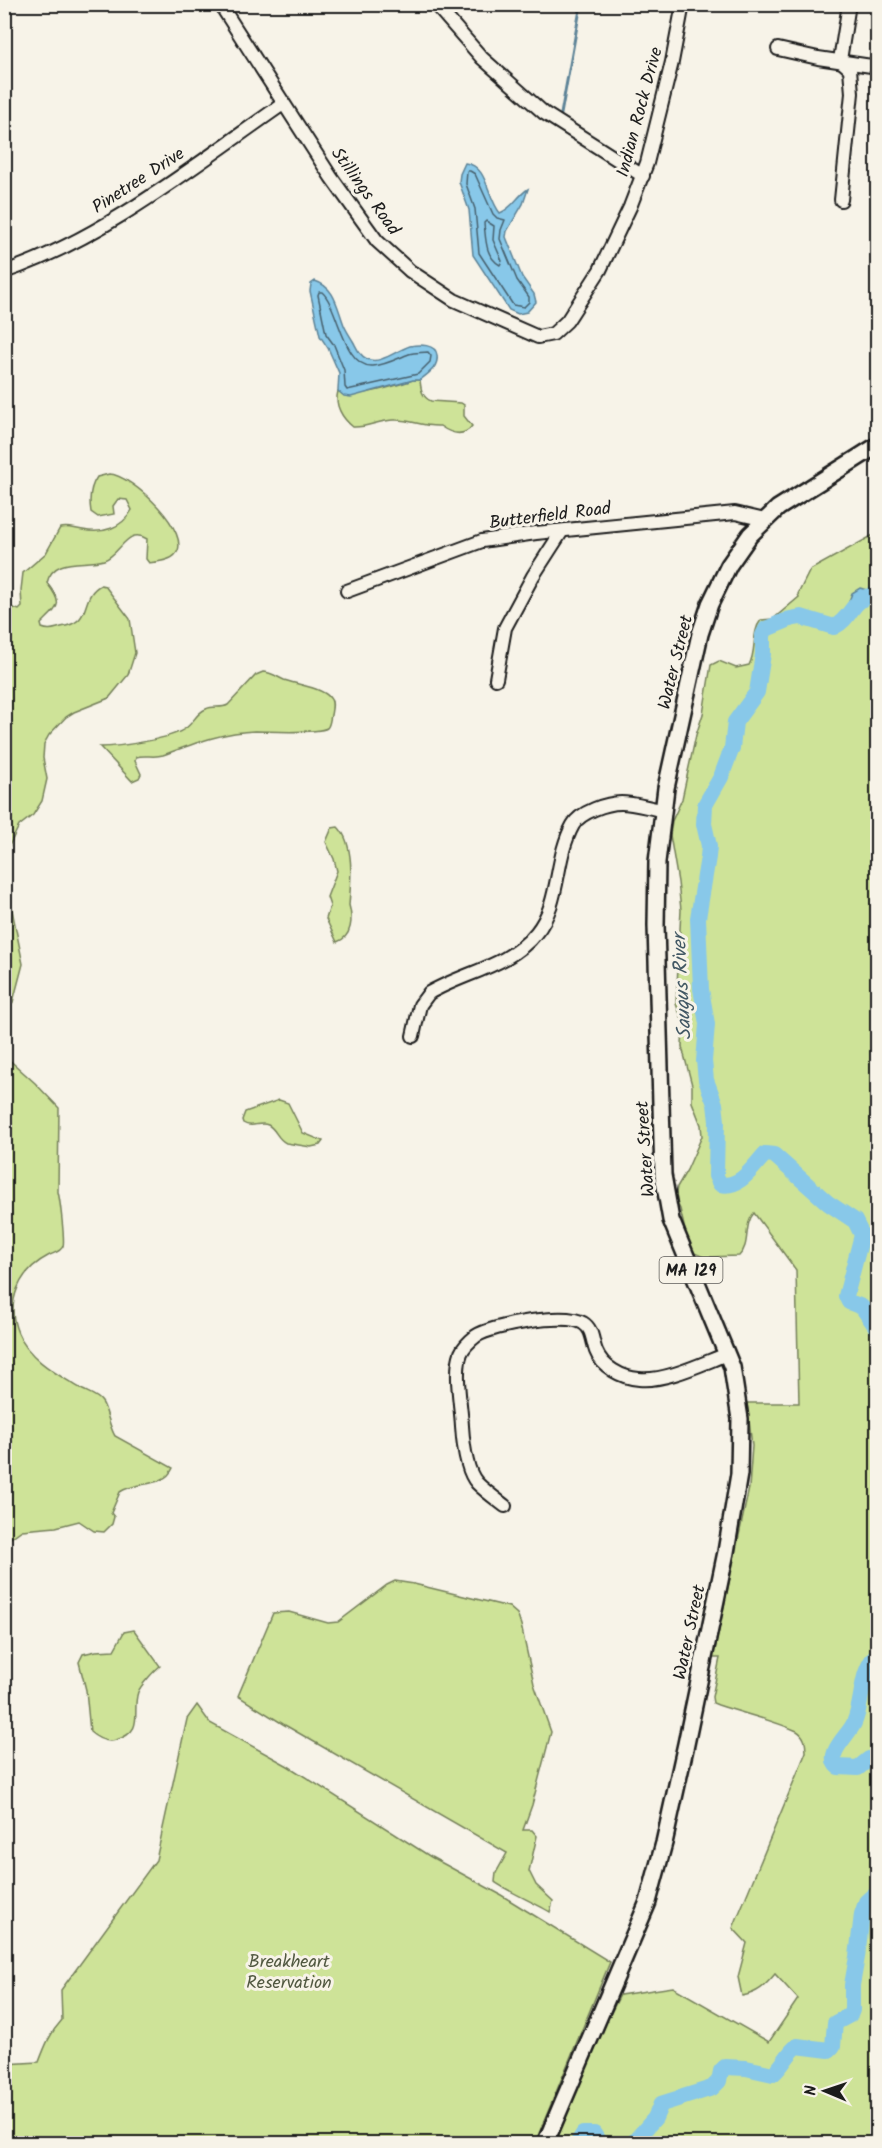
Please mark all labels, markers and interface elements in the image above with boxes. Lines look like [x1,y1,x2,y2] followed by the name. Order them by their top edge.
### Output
[609,44,672,181] street label: Indian Rock Drive
[87,140,191,222] street label: Pinetree Drive
[323,142,407,243] street label: Stillings Road
[488,495,614,538] street label: Butterfield Road
[651,611,702,713] street label: Water Street
[664,929,702,1041] water label: Saugus River
[629,1099,664,1198] street label: Water Street
[660,1257,722,1283] road number: MA 129
[666,1581,715,1682] street label: Water Street
[246,1948,332,1998] park label: Breakheart Reservation
[795,2061,855,2121] north arrow
[799,2085,824,2096] text: N

